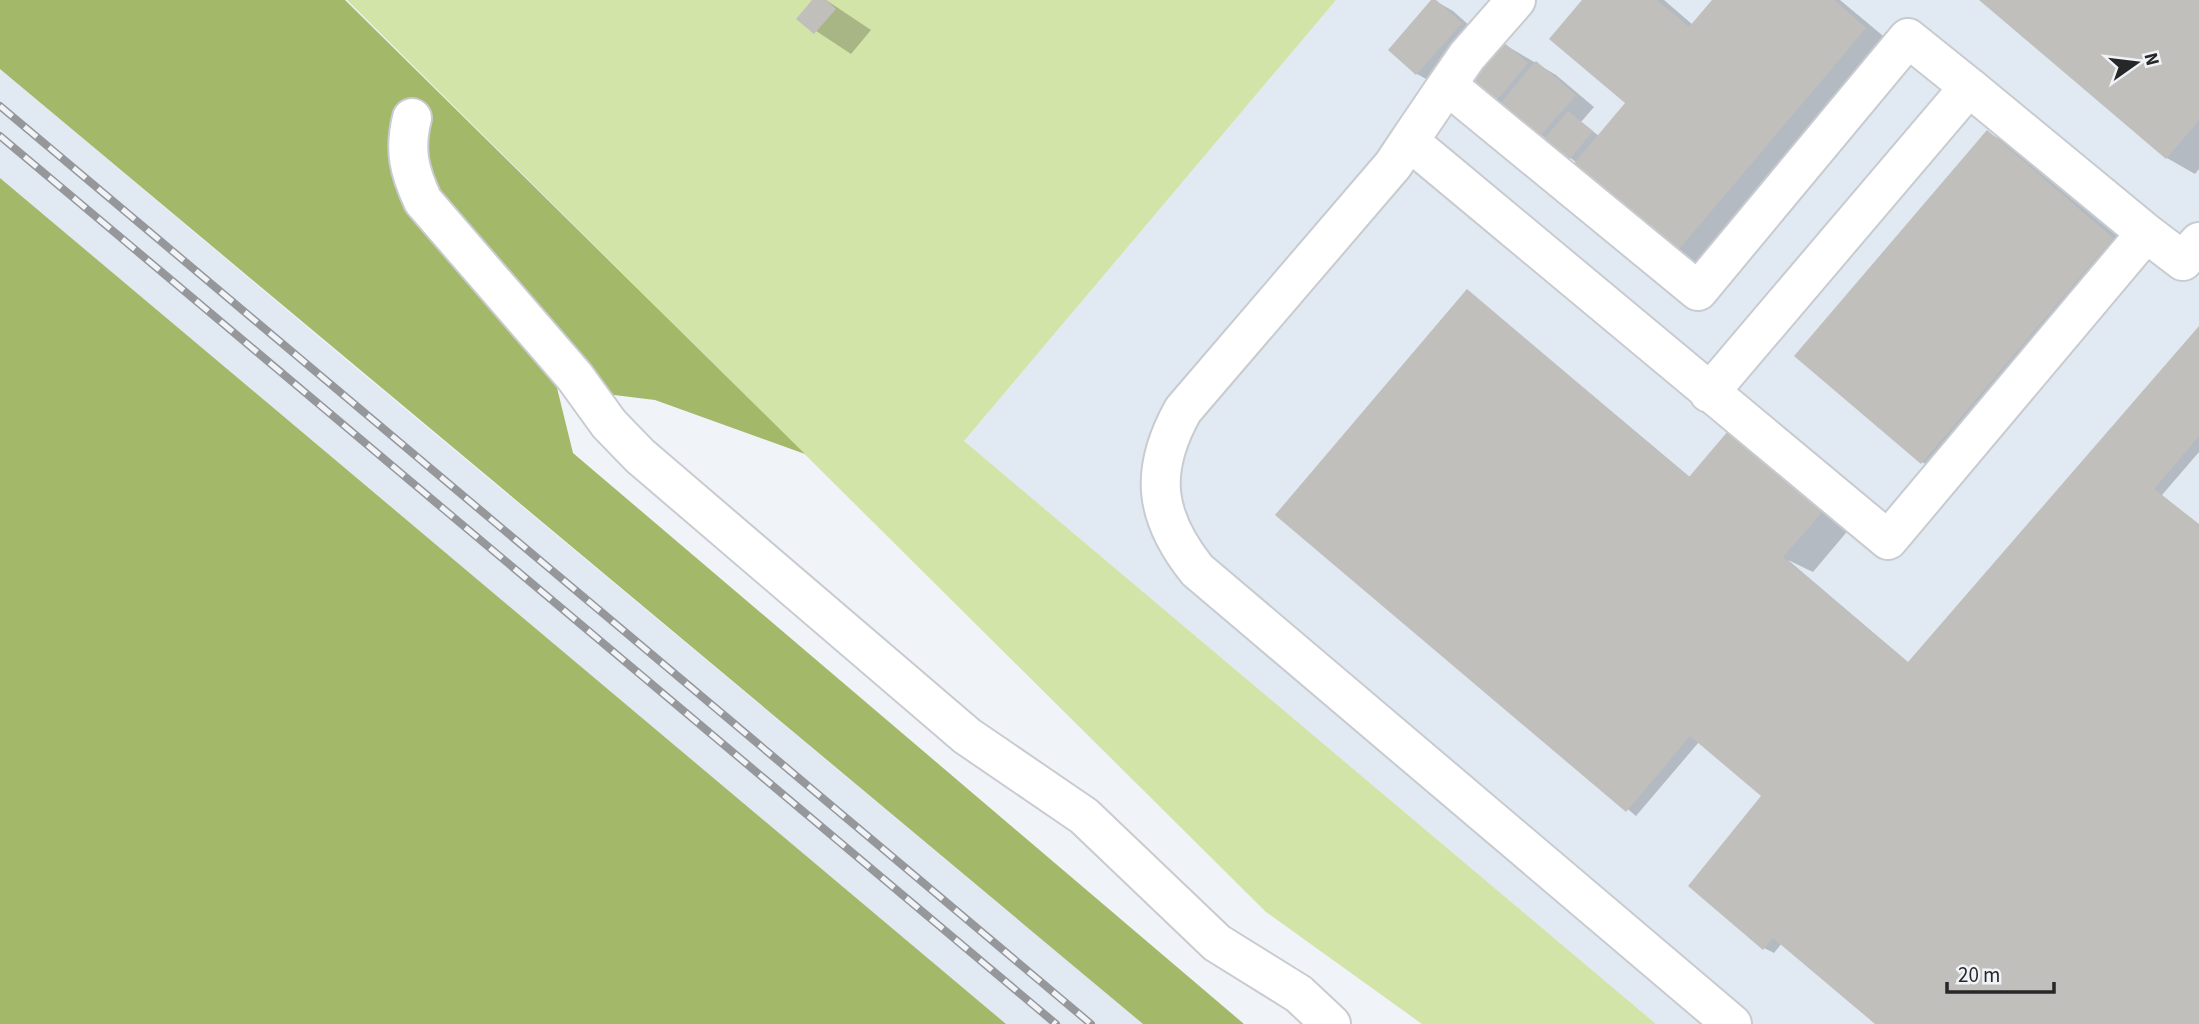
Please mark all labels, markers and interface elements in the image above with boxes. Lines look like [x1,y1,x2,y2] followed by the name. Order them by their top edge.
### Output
[2101,28,2171,98] north arrow
[2136,50,2166,69] text: N
[1947,950,2054,994] scale bar
[1958,960,2000,990] text: 20 m

